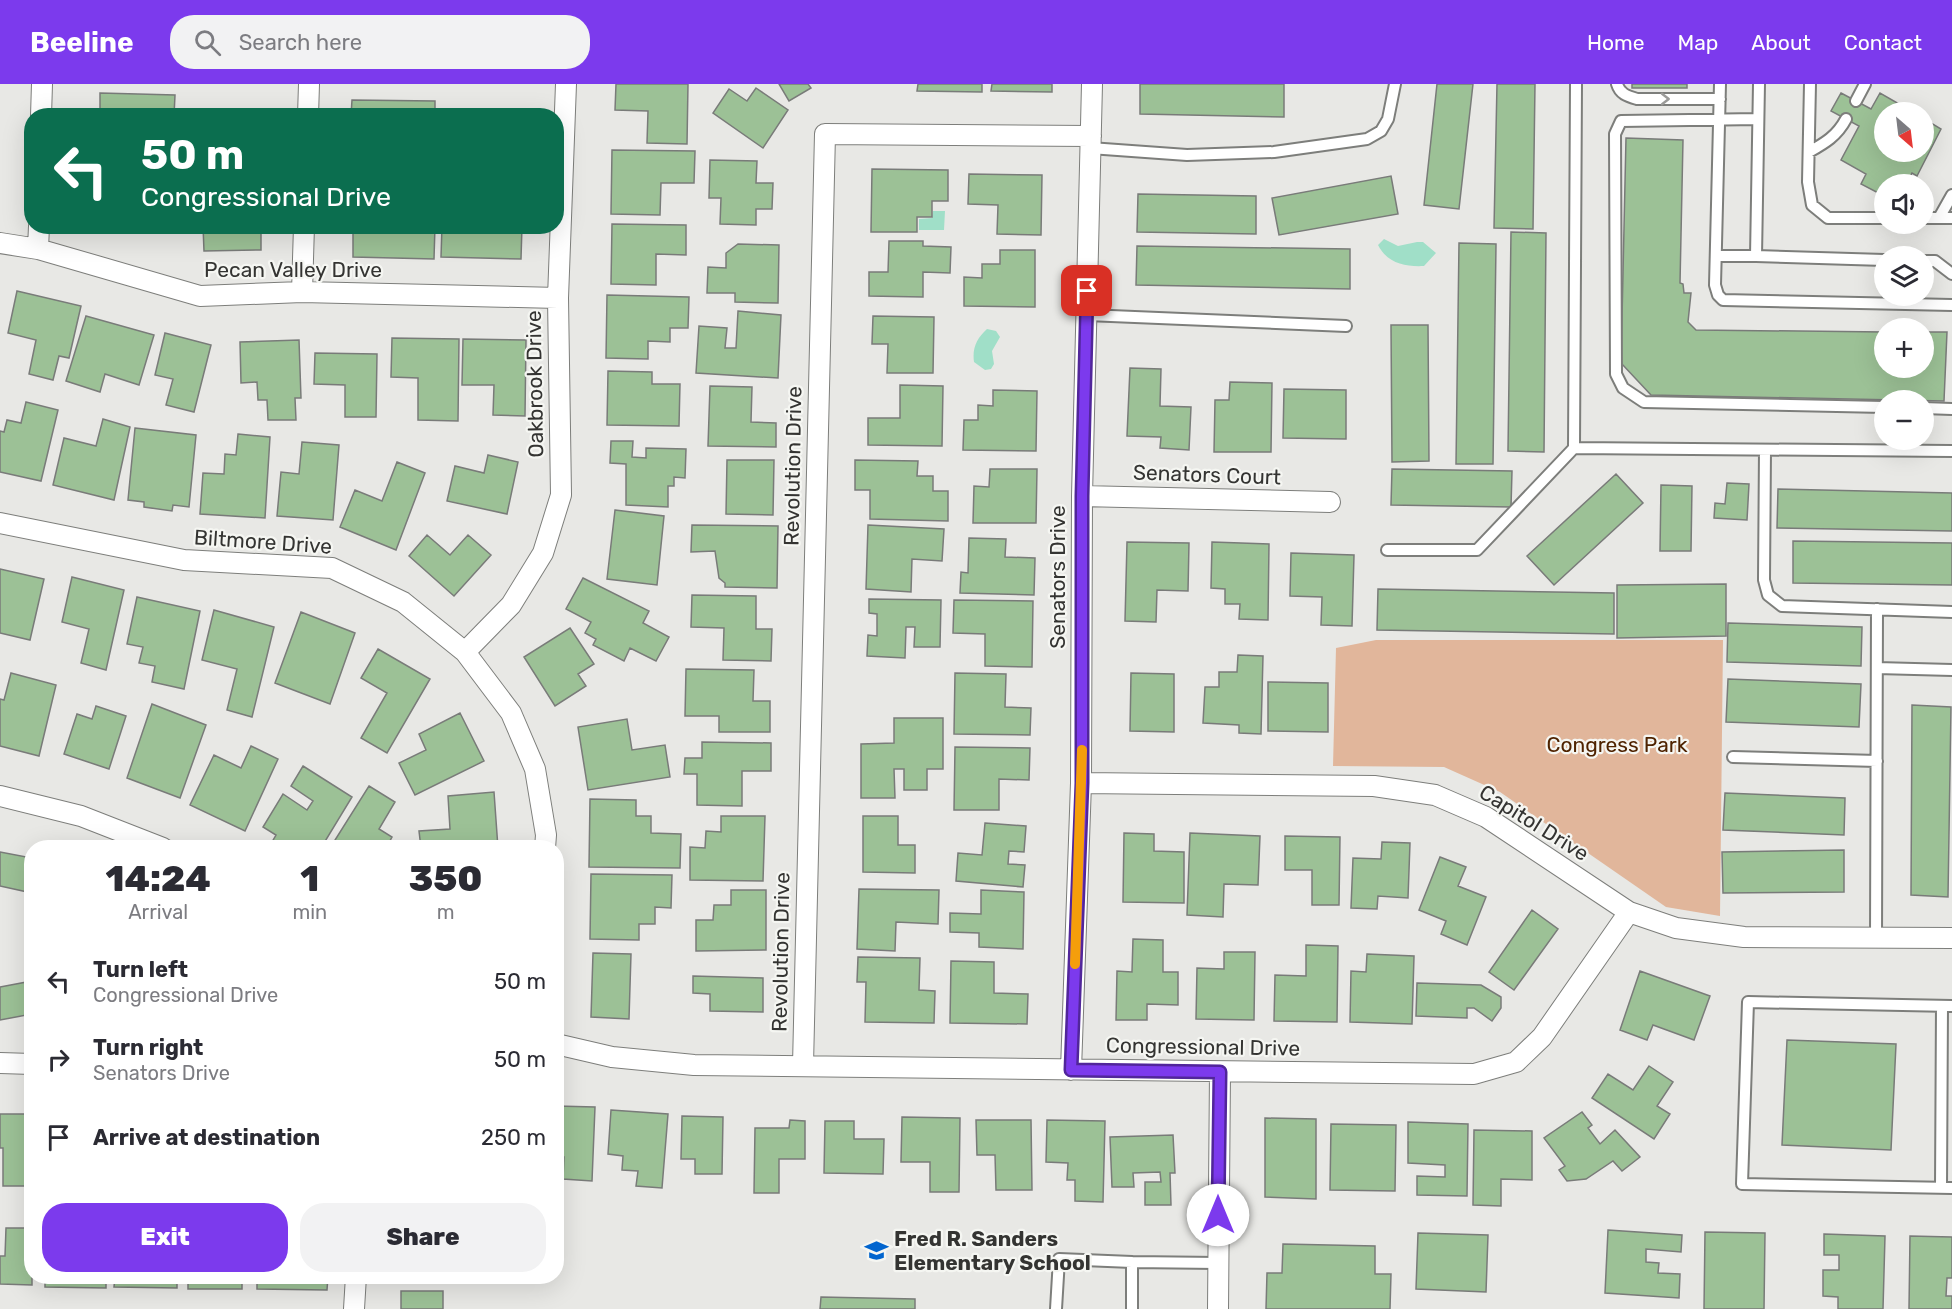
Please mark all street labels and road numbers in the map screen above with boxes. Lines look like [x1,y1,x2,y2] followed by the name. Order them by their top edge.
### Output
[204,257,382,282] street label: Pecan Valley Drive
[521,310,548,458] street label: Oakbrook Drive
[779,386,806,546] street label: Revolution Drive
[1133,459,1281,490] street label: Senators Court
[1045,505,1070,649] street label: Senators Drive
[193,524,333,559] street label: Biltmore Drive
[1475,779,1594,866] street label: Capitol Drive
[767,872,794,1032] street label: Revolution Drive
[1106,1032,1300,1061] street label: Congressional Drive

